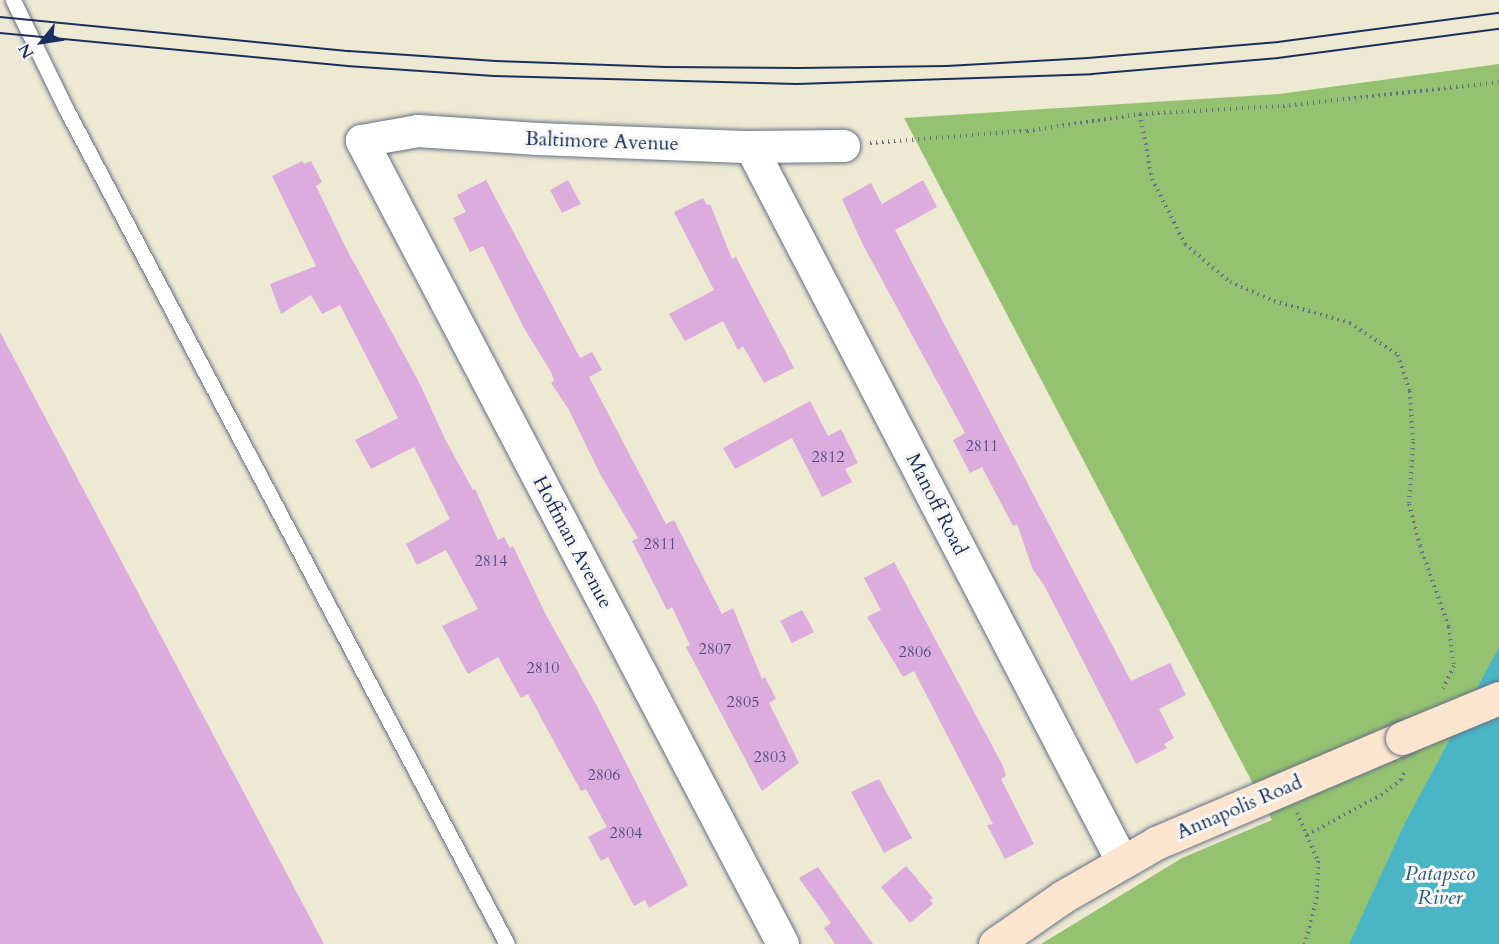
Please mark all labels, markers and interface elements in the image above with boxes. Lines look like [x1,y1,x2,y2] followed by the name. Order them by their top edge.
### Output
[12,12,72,72] north arrow
[13,39,39,63] text: N
[525,126,679,156] street label: Baltimore Avenue
[966,436,998,456] house number: 2811
[812,447,844,467] house number: 2812
[901,449,973,559] street label: Manoff Road
[528,472,618,612] street label: Hoffman Avenue
[644,534,676,554] house number: 2811
[475,551,507,571] house number: 2814
[699,639,731,659] house number: 2807
[899,642,931,662] house number: 2806
[527,658,559,678] house number: 2810
[727,692,759,712] house number: 2805
[754,747,786,767] house number: 2803
[588,765,620,785] house number: 2806
[1173,770,1305,844] street label: Annapolis Road
[610,823,642,843] house number: 2804
[1405,861,1475,911] water label: Patapsco River

